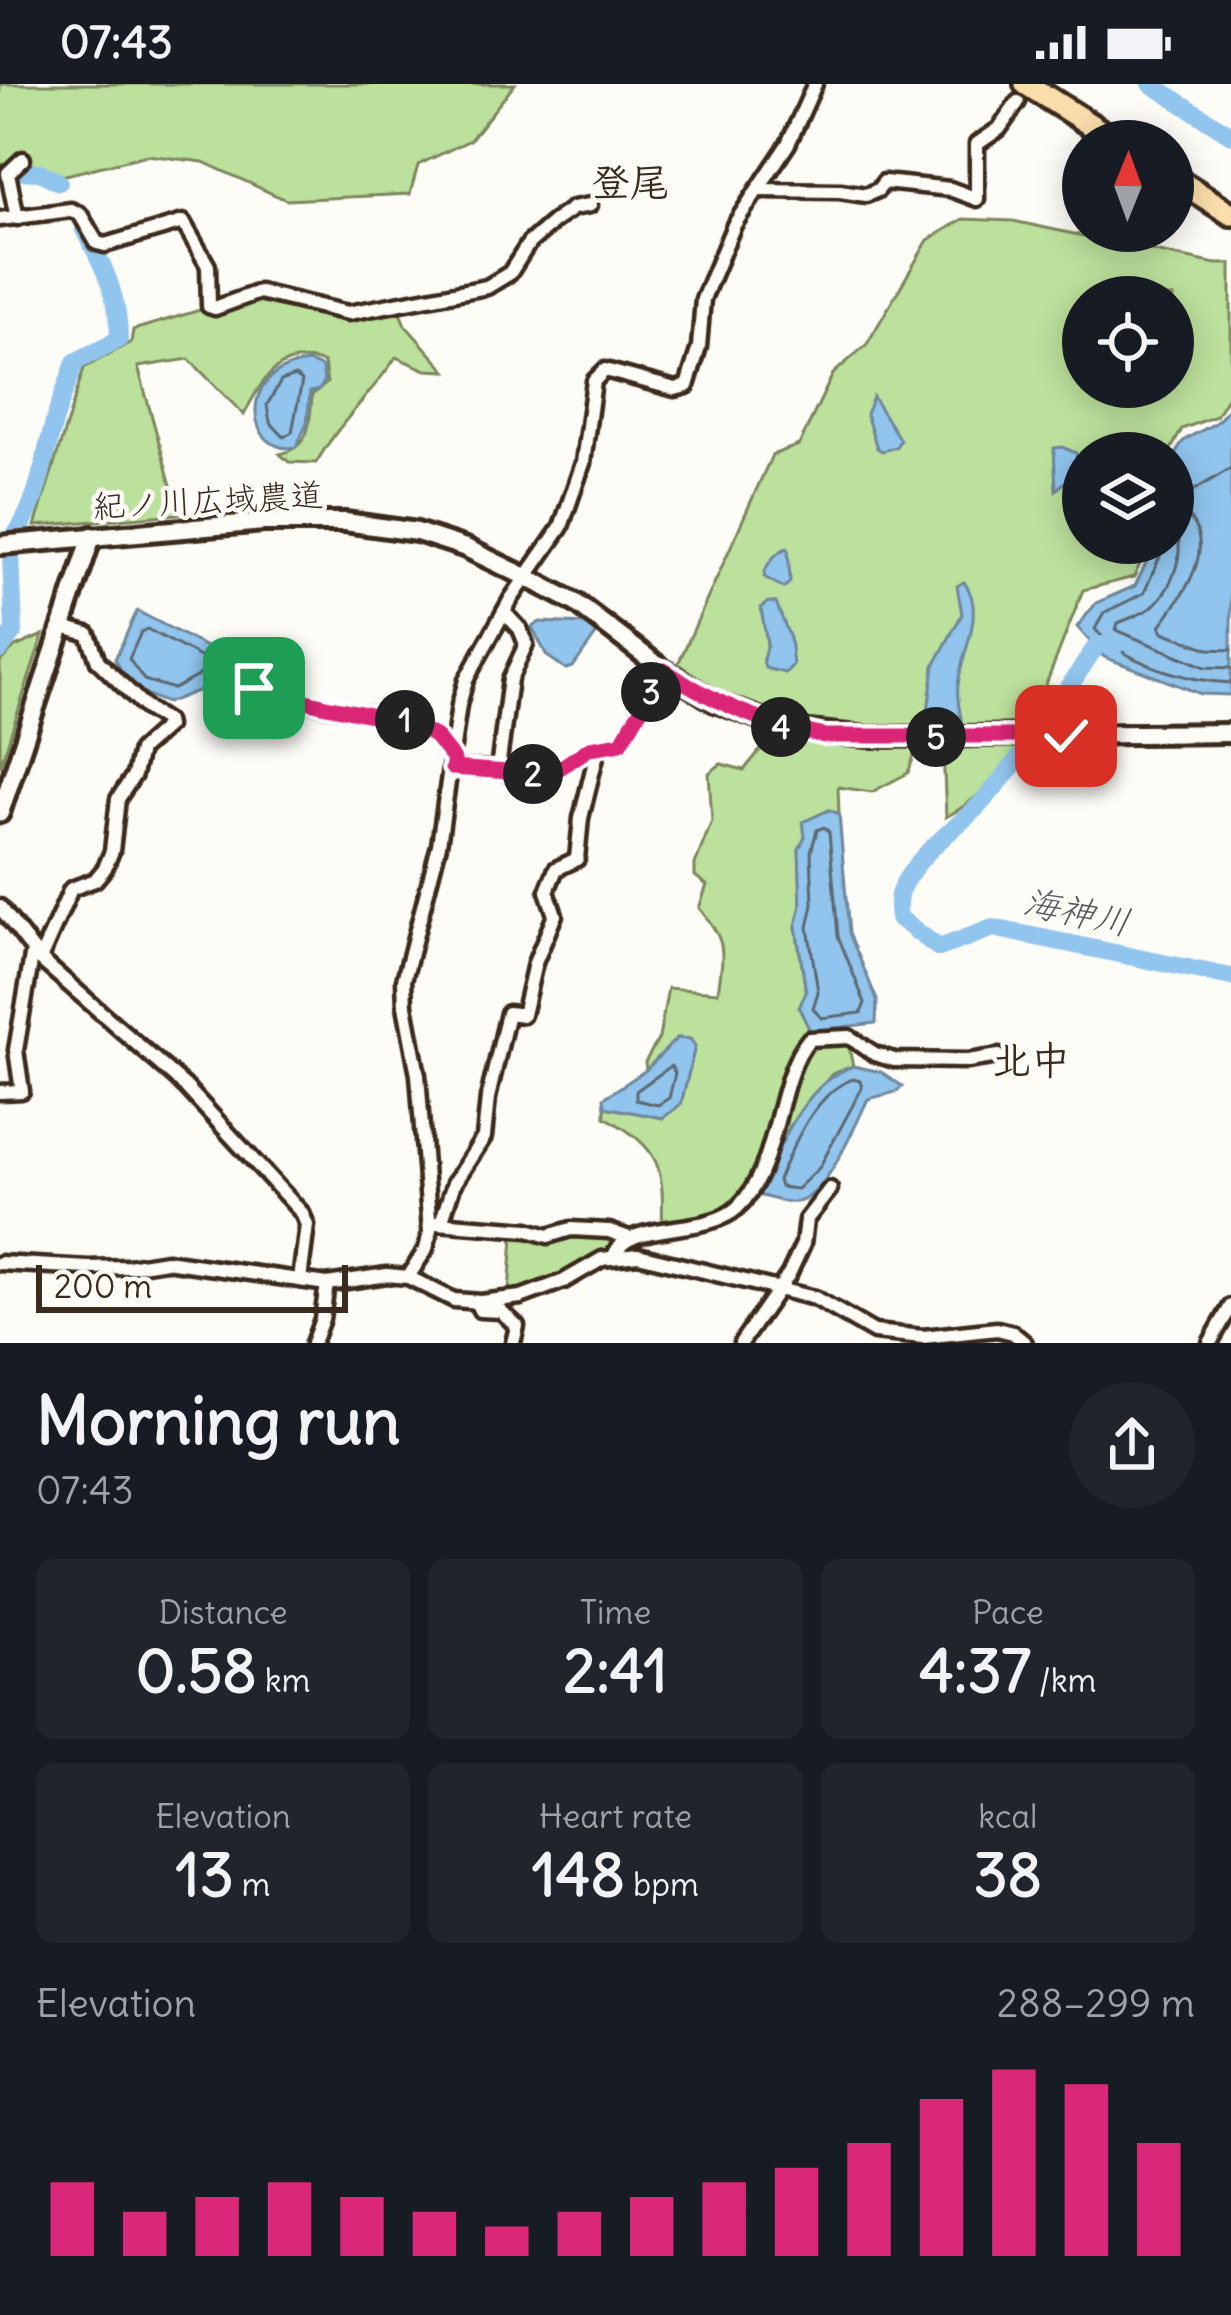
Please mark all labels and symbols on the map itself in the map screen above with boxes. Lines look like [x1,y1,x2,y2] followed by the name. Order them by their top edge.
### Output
[1062,120,1194,252] north arrow
[591,158,669,207] district label: 登尾
[92,473,324,527] street label: 紀ノ川広域農道
[203,637,305,739] pin
[621,662,681,722] pin: 3
[1015,685,1117,787] pin
[375,690,435,750] pin: 1
[751,697,811,757] pin: 4
[906,707,966,767] pin: 5
[503,744,563,804] pin: 2
[1019,879,1135,945] water label: 海神川
[992,1036,1070,1085] district label: 北中
[36,1259,348,1312] scale bar

